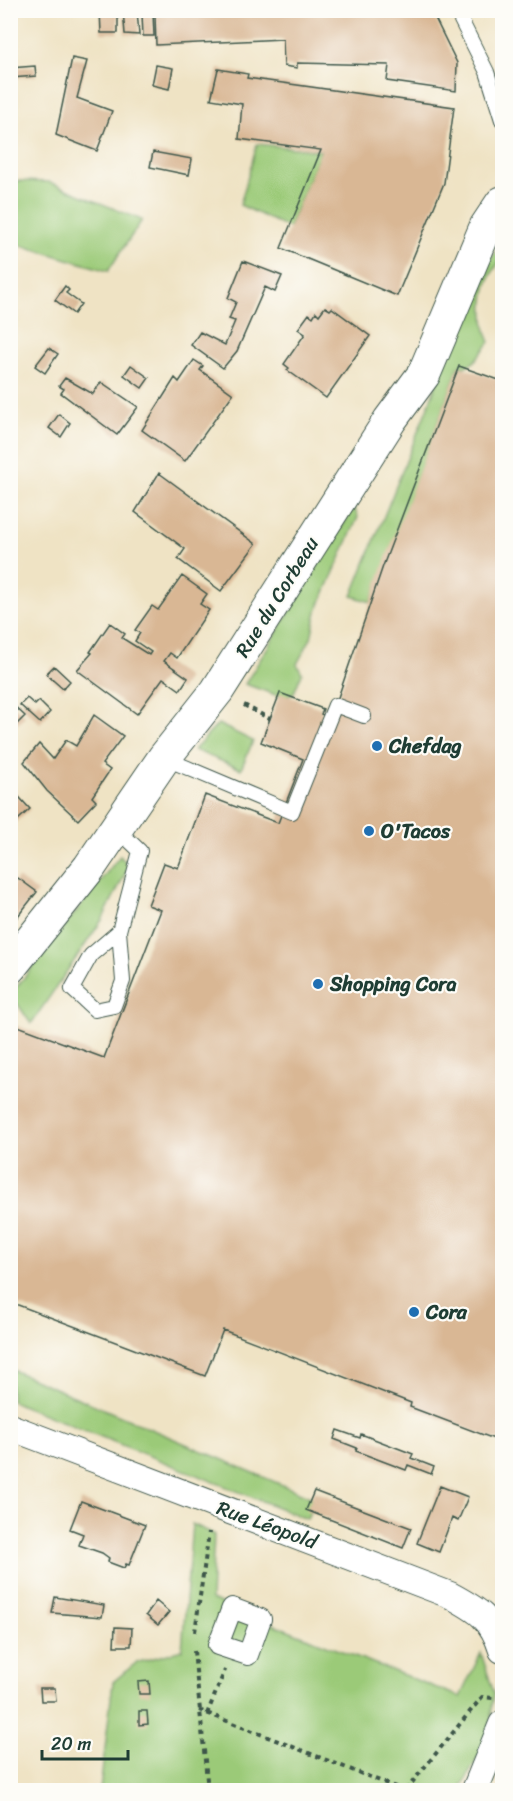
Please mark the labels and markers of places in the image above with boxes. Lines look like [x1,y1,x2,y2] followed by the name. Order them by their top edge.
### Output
[388,729,462,764] place label: Chefdag
[370,739,384,753] marker: Chefdag
[381,814,451,849] place label: O'Tacos
[362,824,376,838] marker: O'Tacos
[329,967,457,1002] place label: Shopping Cora
[311,977,325,991] marker: Shopping Cora
[425,1295,468,1330] place label: Cora
[407,1305,421,1319] marker: Cora

